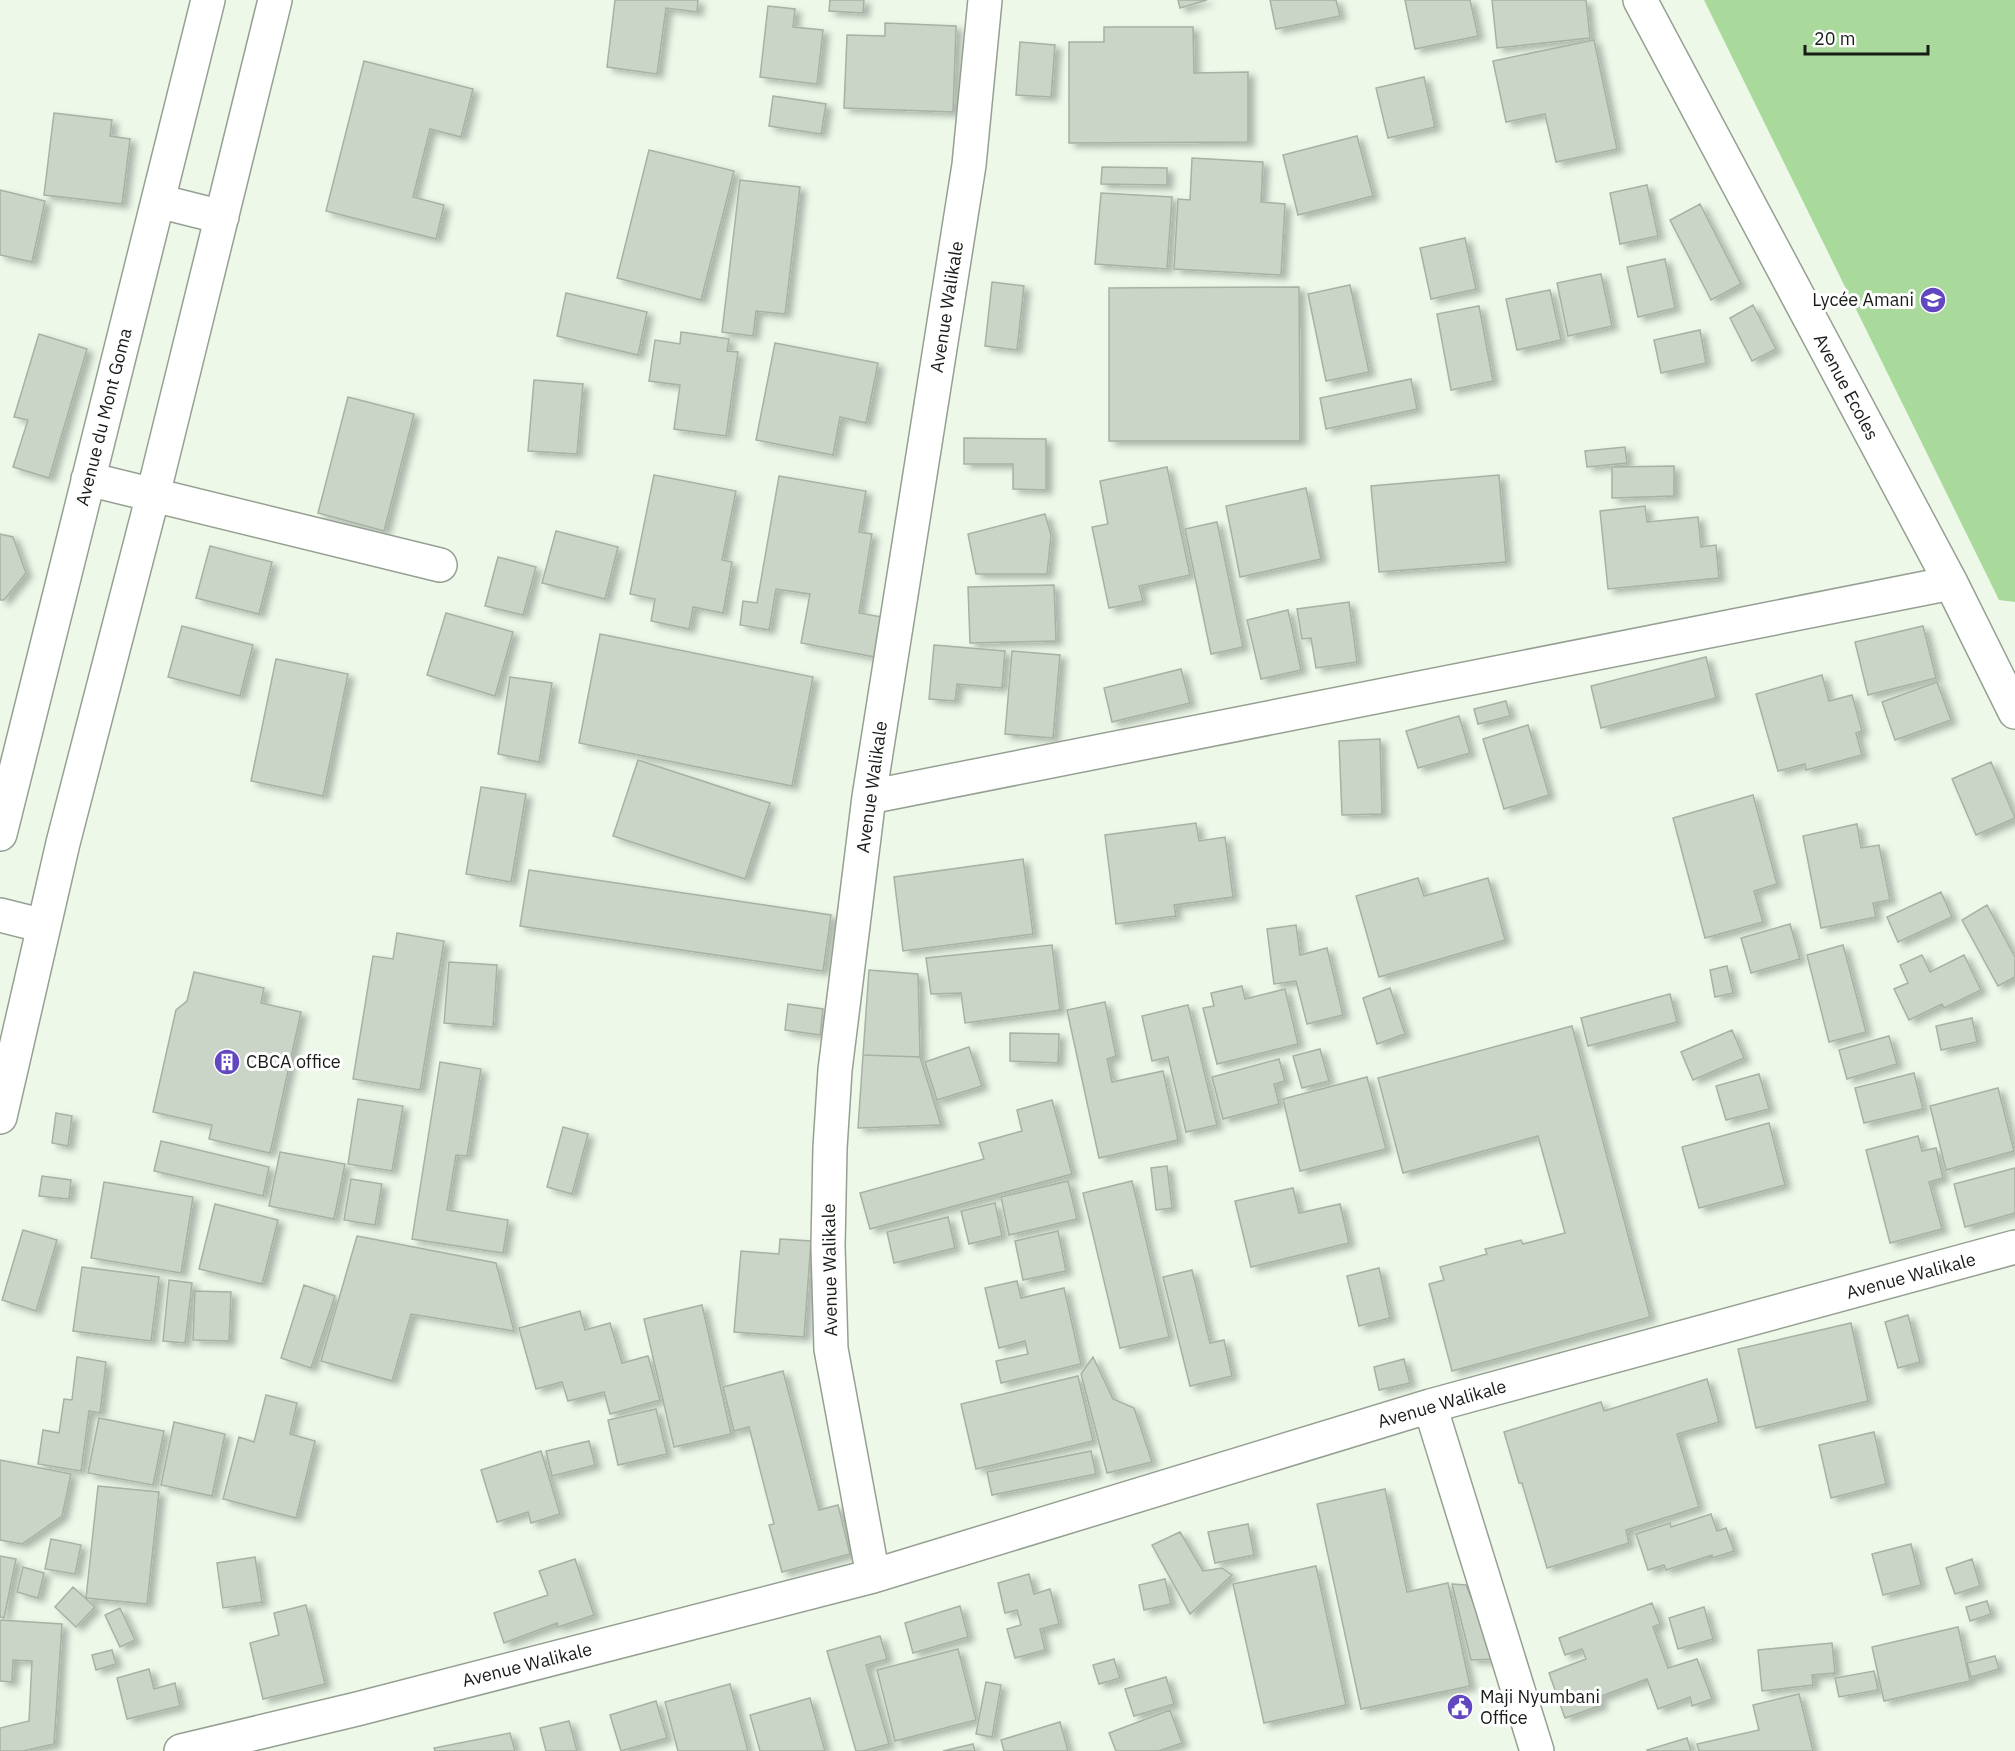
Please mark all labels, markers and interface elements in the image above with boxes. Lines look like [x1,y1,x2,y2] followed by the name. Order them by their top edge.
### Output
[1805,18,1928,56] scale bar
[1814,27,1856,50] text: 20 m
[925,239,968,374] street label: Avenue Walikale
[1918,285,1948,315] school or university icon: Lycée Amani
[1812,288,1914,311] place label: Lycée Amani
[70,325,137,508] street label: Avenue du Mont Goma
[1809,330,1884,444] street label: Avenue Ecoles
[851,719,892,854] street label: Avenue Walikale
[212,1047,242,1077] building icon: CBCA office
[246,1050,341,1073] place label: CBCA office
[817,1203,842,1337] street label: Avenue Walikale
[1844,1247,1978,1304] street label: Avenue Walikale
[1375,1374,1509,1433] street label: Avenue Walikale
[460,1637,594,1692] street label: Avenue Walikale
[1480,1685,1600,1729] place label: Maji Nyumbani Office
[1445,1692,1475,1722] public building icon: Maji Nyumbani Office

